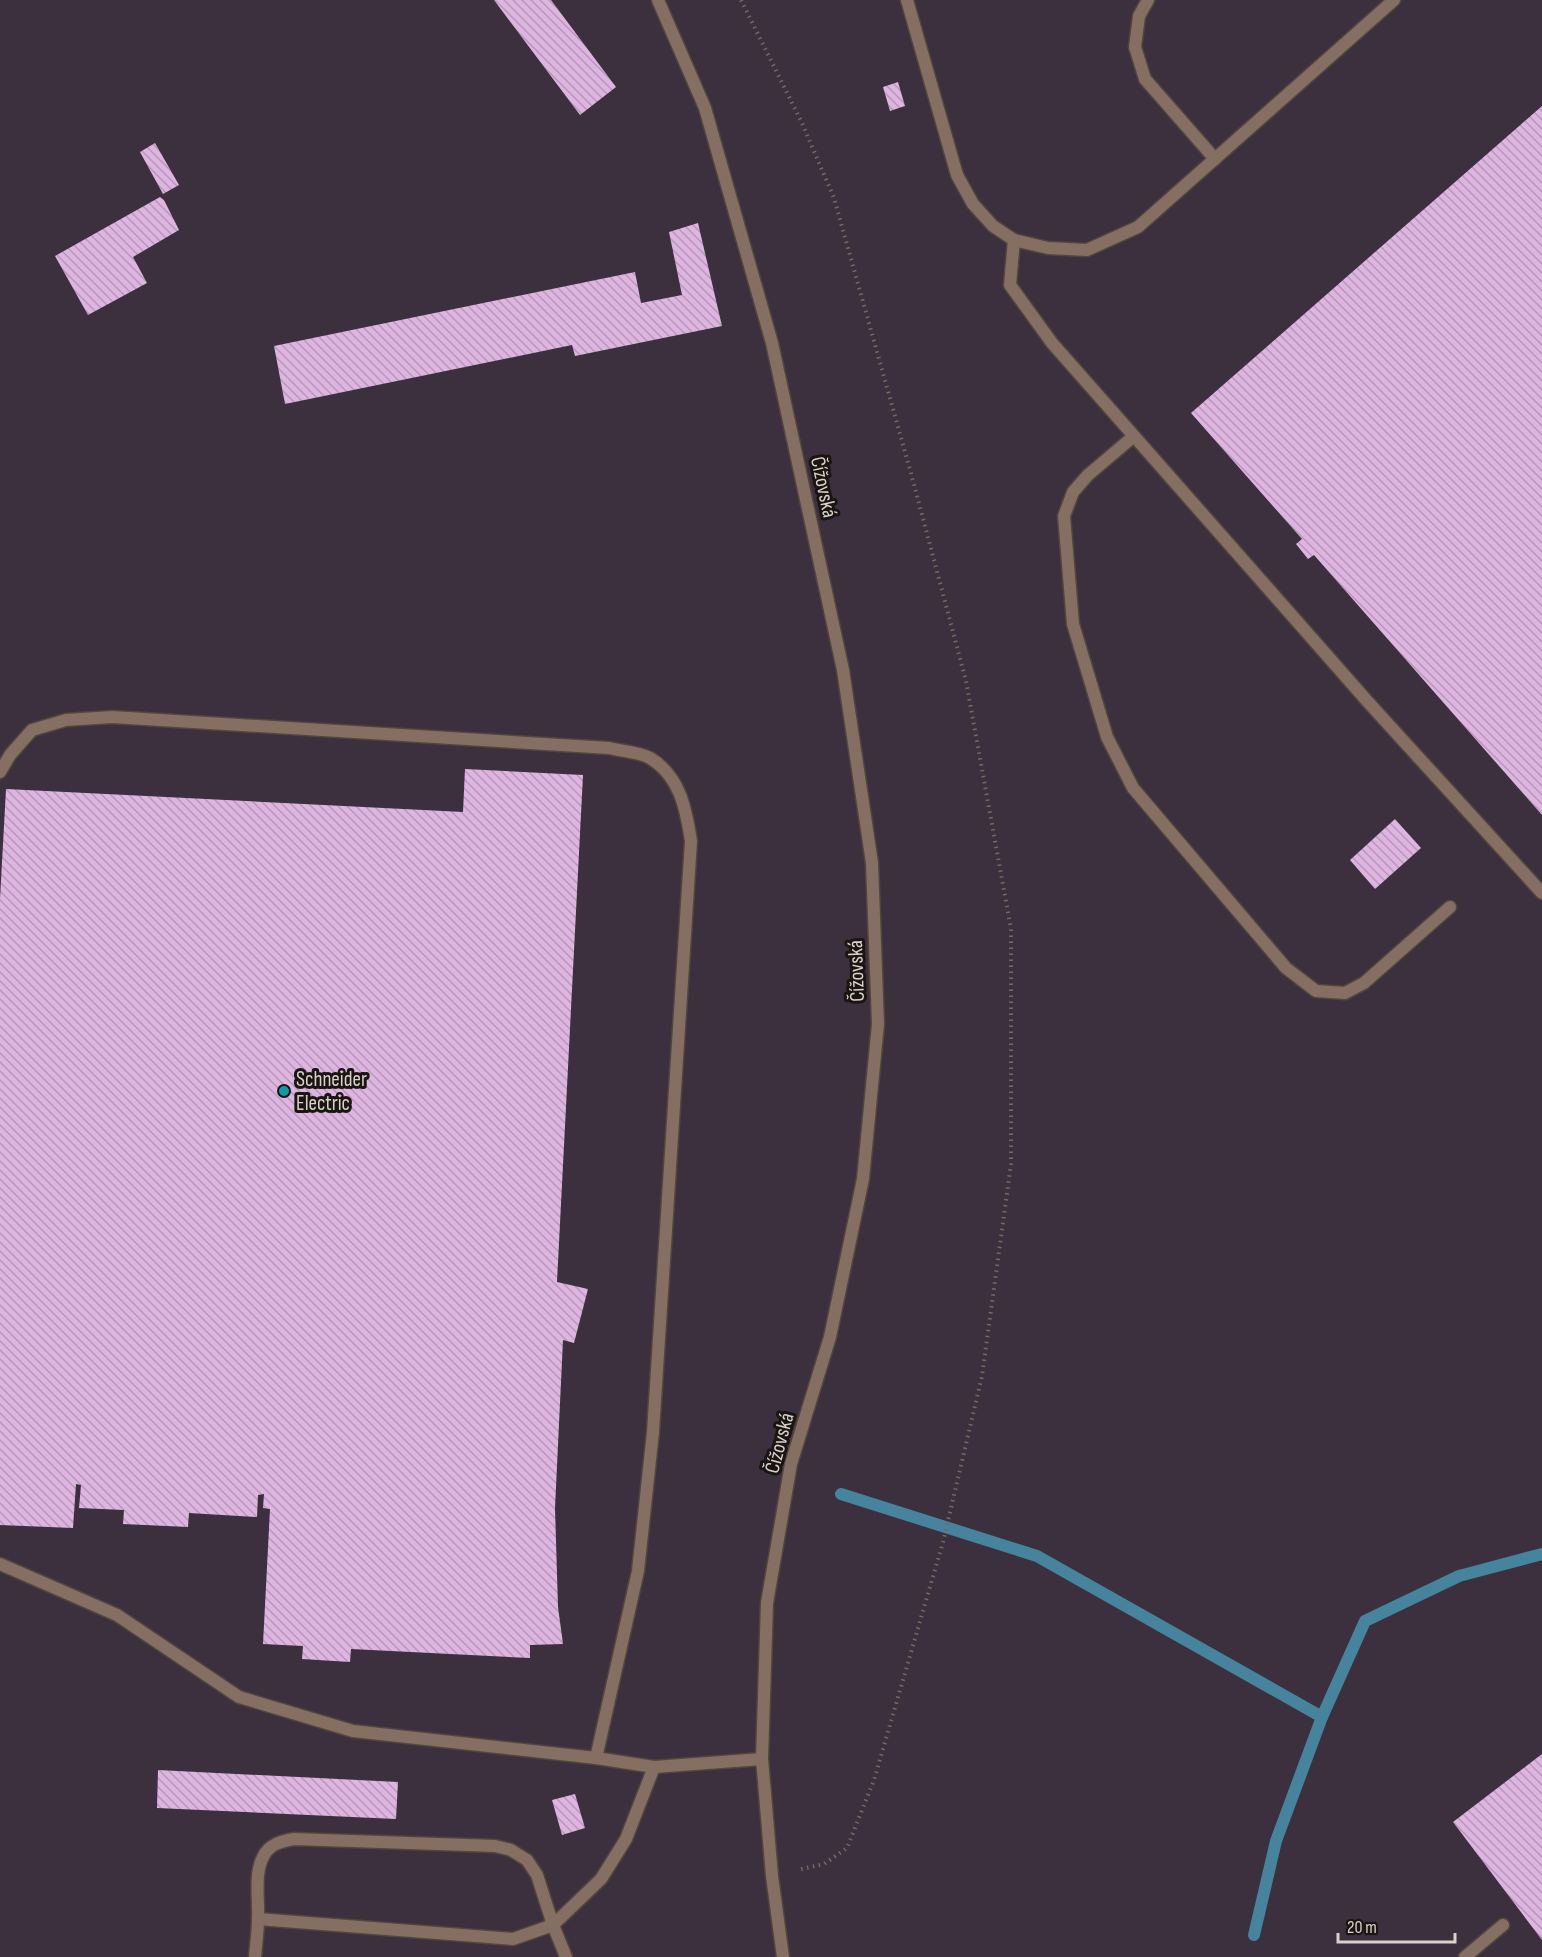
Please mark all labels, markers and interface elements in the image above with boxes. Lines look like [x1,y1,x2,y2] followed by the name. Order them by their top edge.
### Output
[805,454,842,520] street label: Čížovská
[843,940,870,1002] street label: Čížovská
[296,1067,367,1116] place label: Schneider Electric
[277,1084,291,1098] marker: Schneider Electric
[759,1410,800,1476] street label: Čížovská
[1338,1906,1455,1944] scale bar
[1347,1917,1377,1938] text: 20 m

